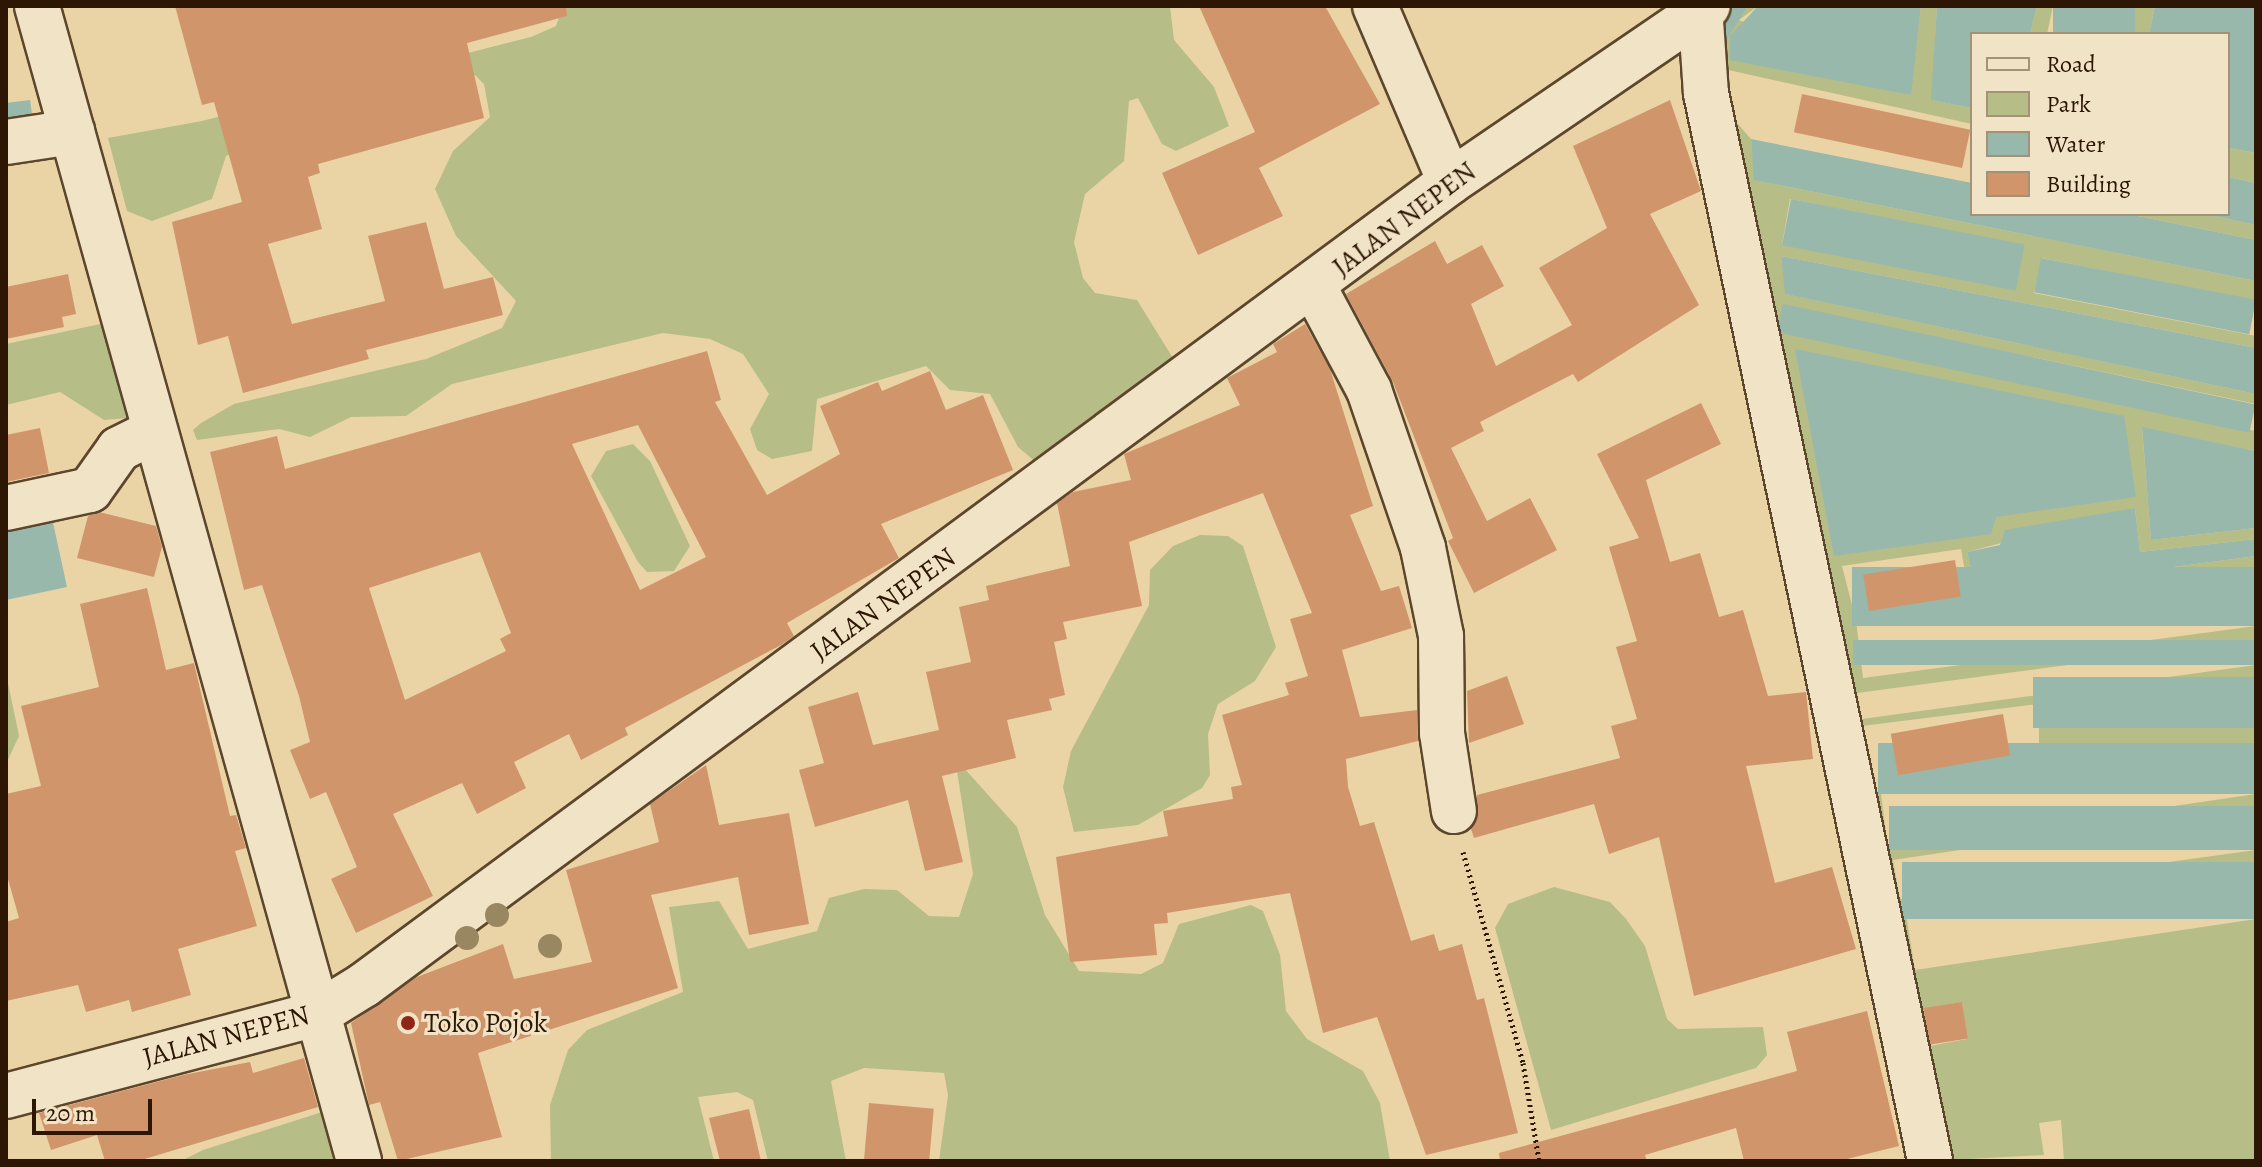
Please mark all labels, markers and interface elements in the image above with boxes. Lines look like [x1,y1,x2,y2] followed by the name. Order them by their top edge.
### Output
[1970,32,2230,216] legend
[2046,48,2096,80] text: Road
[2046,88,2091,120] text: Park
[2046,128,2106,160] text: Water
[1326,154,1482,284] street label: JALAN NEPEN
[2046,168,2131,200] text: Building
[804,540,962,668] street label: JALAN NEPEN
[139,998,313,1074] street label: JALAN NEPEN
[424,1006,547,1040] place label: Toko Pojok
[399,1014,417,1032] marker: Toko Pojok
[36,1083,156,1133] scale bar
[46,1097,95,1129] text: 20 m

